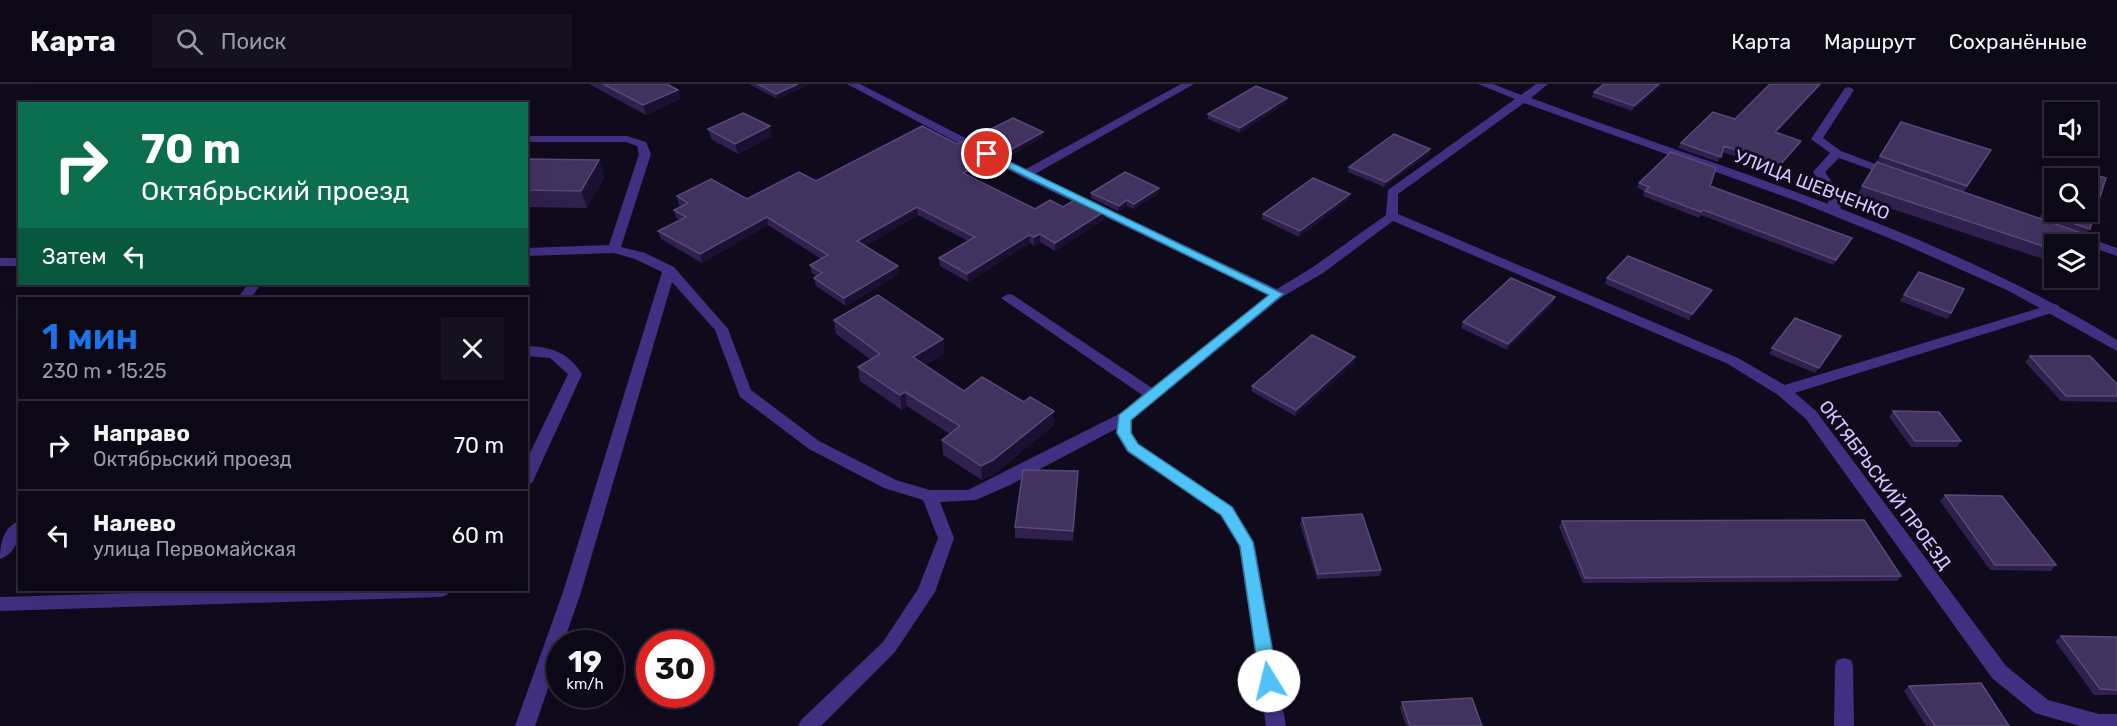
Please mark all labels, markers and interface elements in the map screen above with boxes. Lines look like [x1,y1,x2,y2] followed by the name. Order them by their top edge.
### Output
[152,14,572,68] search box
[30,25,116,58] text: Карта
[173,25,206,58] icon: search
[221,28,286,55] text: Поиск
[1731,29,1791,54] text: Карта
[1824,29,1916,54] text: Маршрут
[1949,29,2087,54] text: Сохранённые
[2044,102,2098,288] map controls
[2044,102,2098,156] button: sound
[141,124,241,174] text: 70 m
[42,126,120,204] icon: right
[961,128,1012,179] pin
[970,137,1003,170] icon: arrive
[1731,145,1893,225] street label: УЛИЦА ШЕВЧЕНКО
[2044,168,2098,222] button: search
[141,175,409,207] text: Октябрьский проезд
[2044,234,2098,288] button: layers
[118,240,151,273] icon: left
[42,243,106,270] text: Затем
[42,315,138,358] text: 1 мин
[441,317,504,380] button: close
[42,359,167,383] text: 230 m · 15:25
[1814,396,1956,574] street label: ОКТЯБРЬСКИЙ ПРОЕЗД
[93,420,190,447] text: Направо
[42,429,75,462] icon: right
[454,432,504,459] text: 70 m
[93,447,292,471] text: Октябрьский проезд
[93,510,176,537] text: Налево
[42,519,75,552] icon: left
[452,522,504,549] text: 60 m
[93,537,296,561] text: улица Первомайская
[636,630,714,708] speed limit sign: 30
[568,644,602,680] text: 19
[1237,649,1301,713] position arrow
[566,675,604,693] text: km/h

